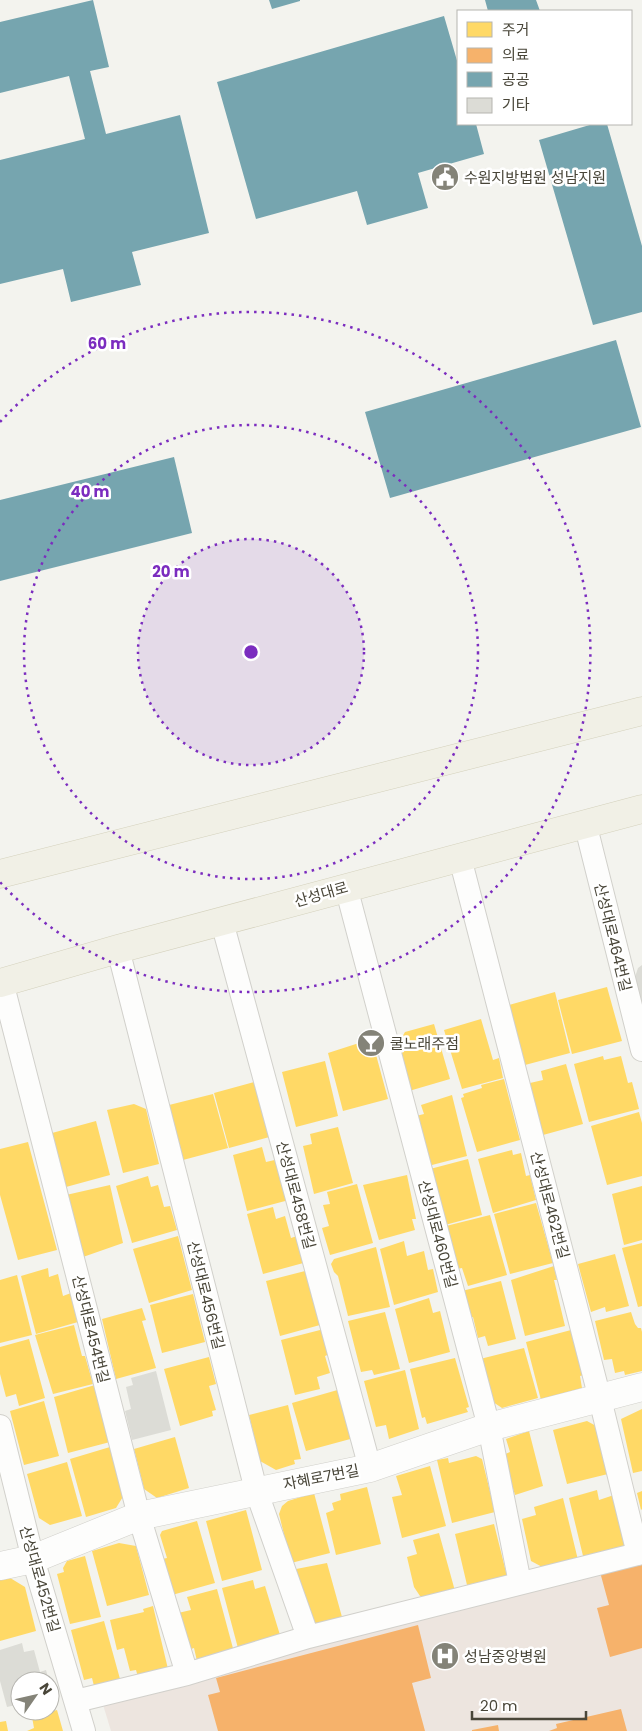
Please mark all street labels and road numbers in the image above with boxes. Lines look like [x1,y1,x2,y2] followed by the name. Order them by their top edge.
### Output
[292,876,350,912] street label: 산성대로
[589,881,637,993] street label: 산성대로464번길
[271,1139,321,1251] street label: 산성대로458번길
[526,1149,574,1261] street label: 산성대로462번길
[413,1178,463,1290] street label: 산성대로460번길
[182,1239,230,1351] street label: 산성대로456번길
[67,1273,115,1385] street label: 산성대로454번길
[281,1459,361,1495] street label: 자혜로7번길
[15,1523,65,1635] street label: 산성대로452번길

